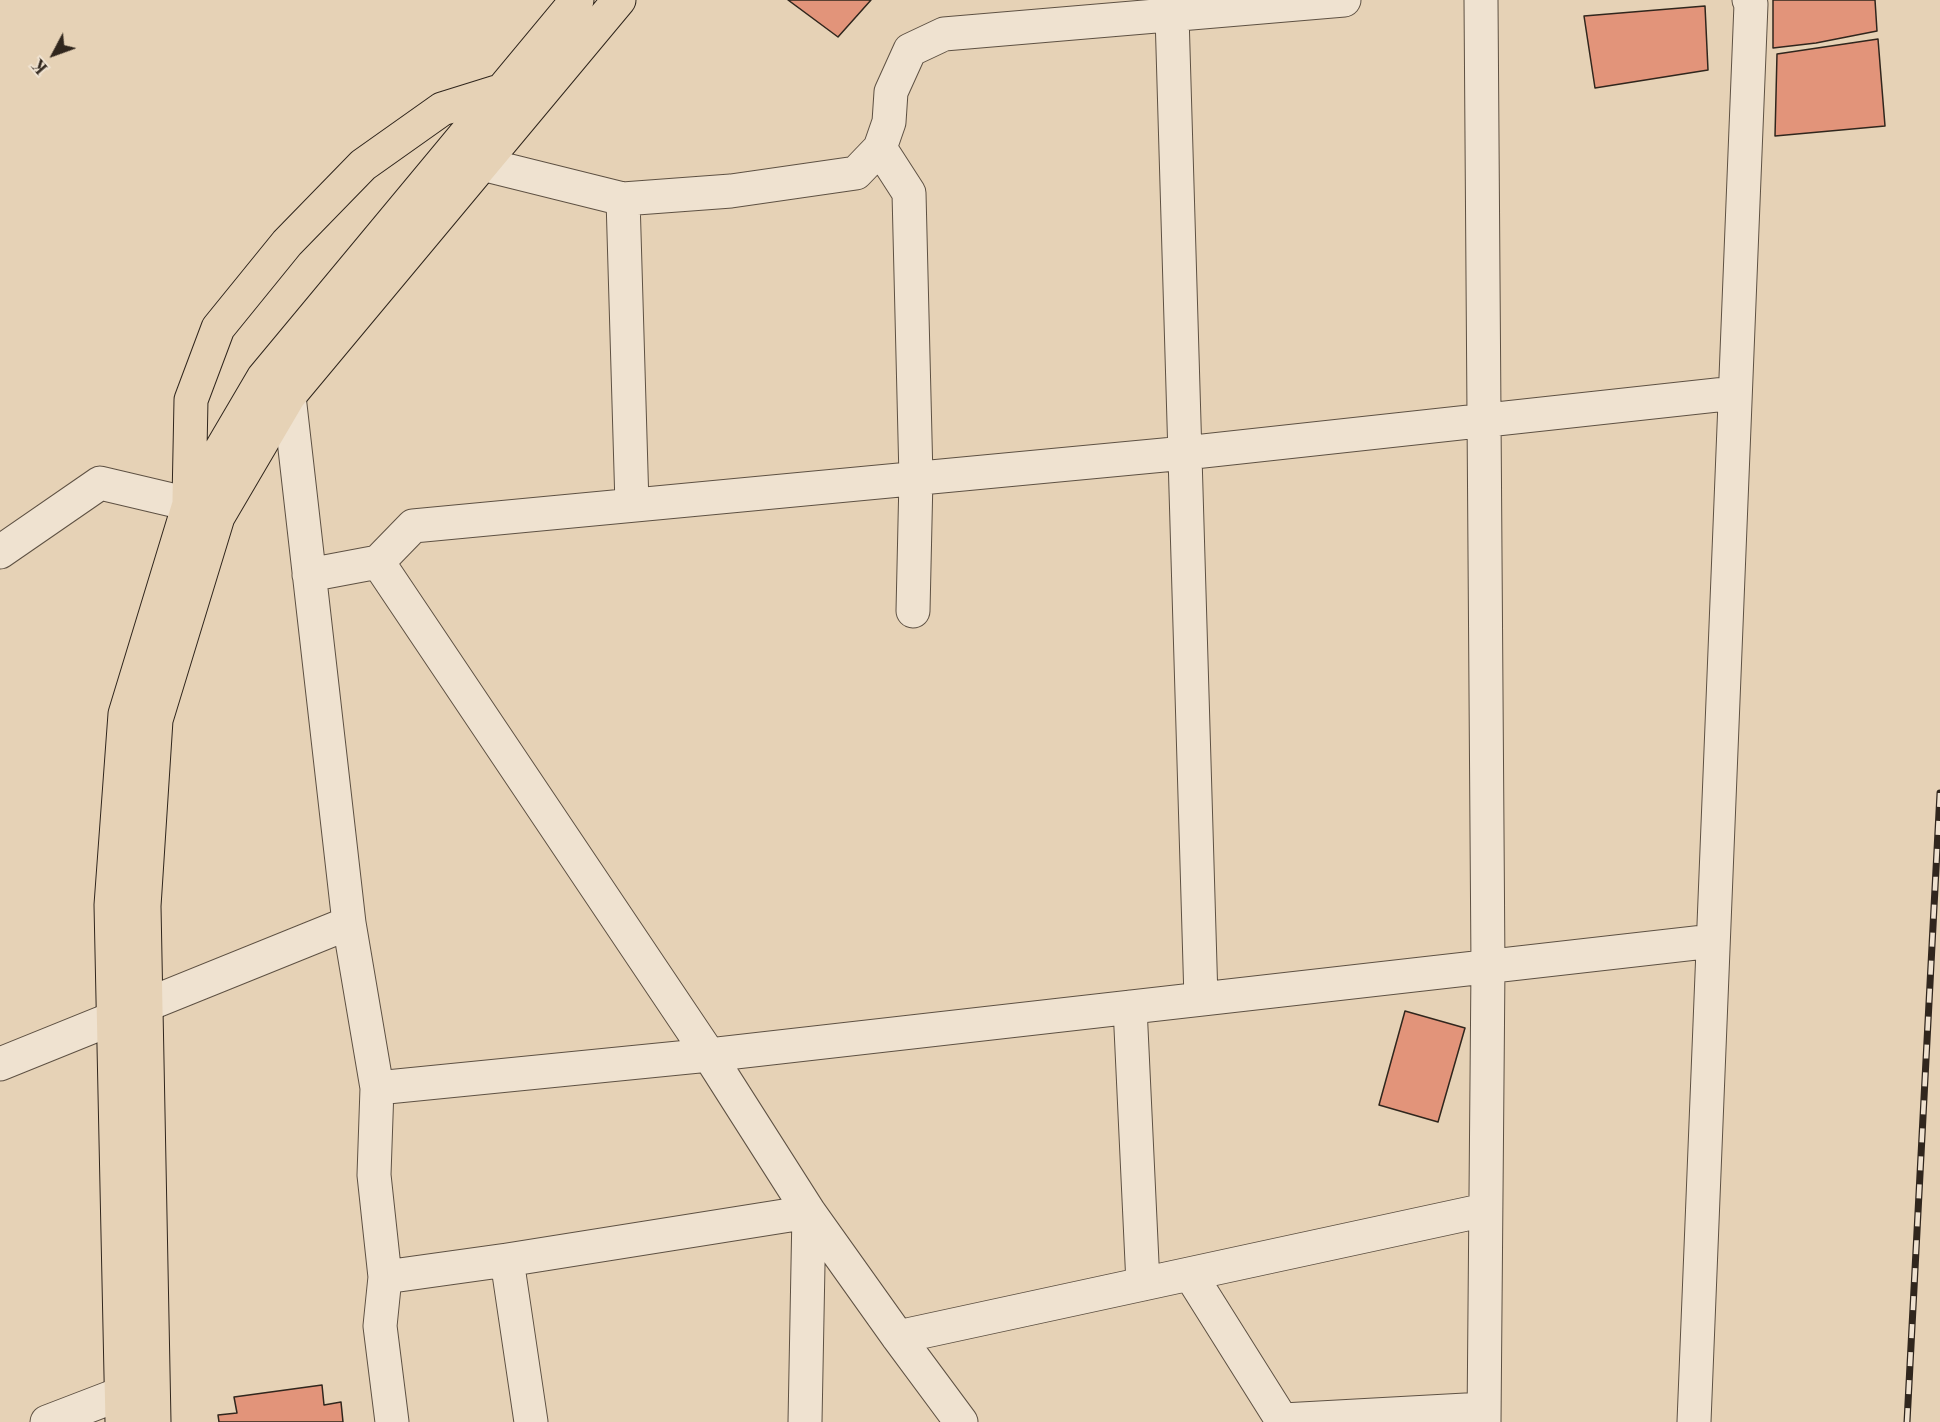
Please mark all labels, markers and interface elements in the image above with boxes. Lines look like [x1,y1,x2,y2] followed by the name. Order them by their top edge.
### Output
[24,24,84,84] north arrow
[29,54,52,77] text: K

